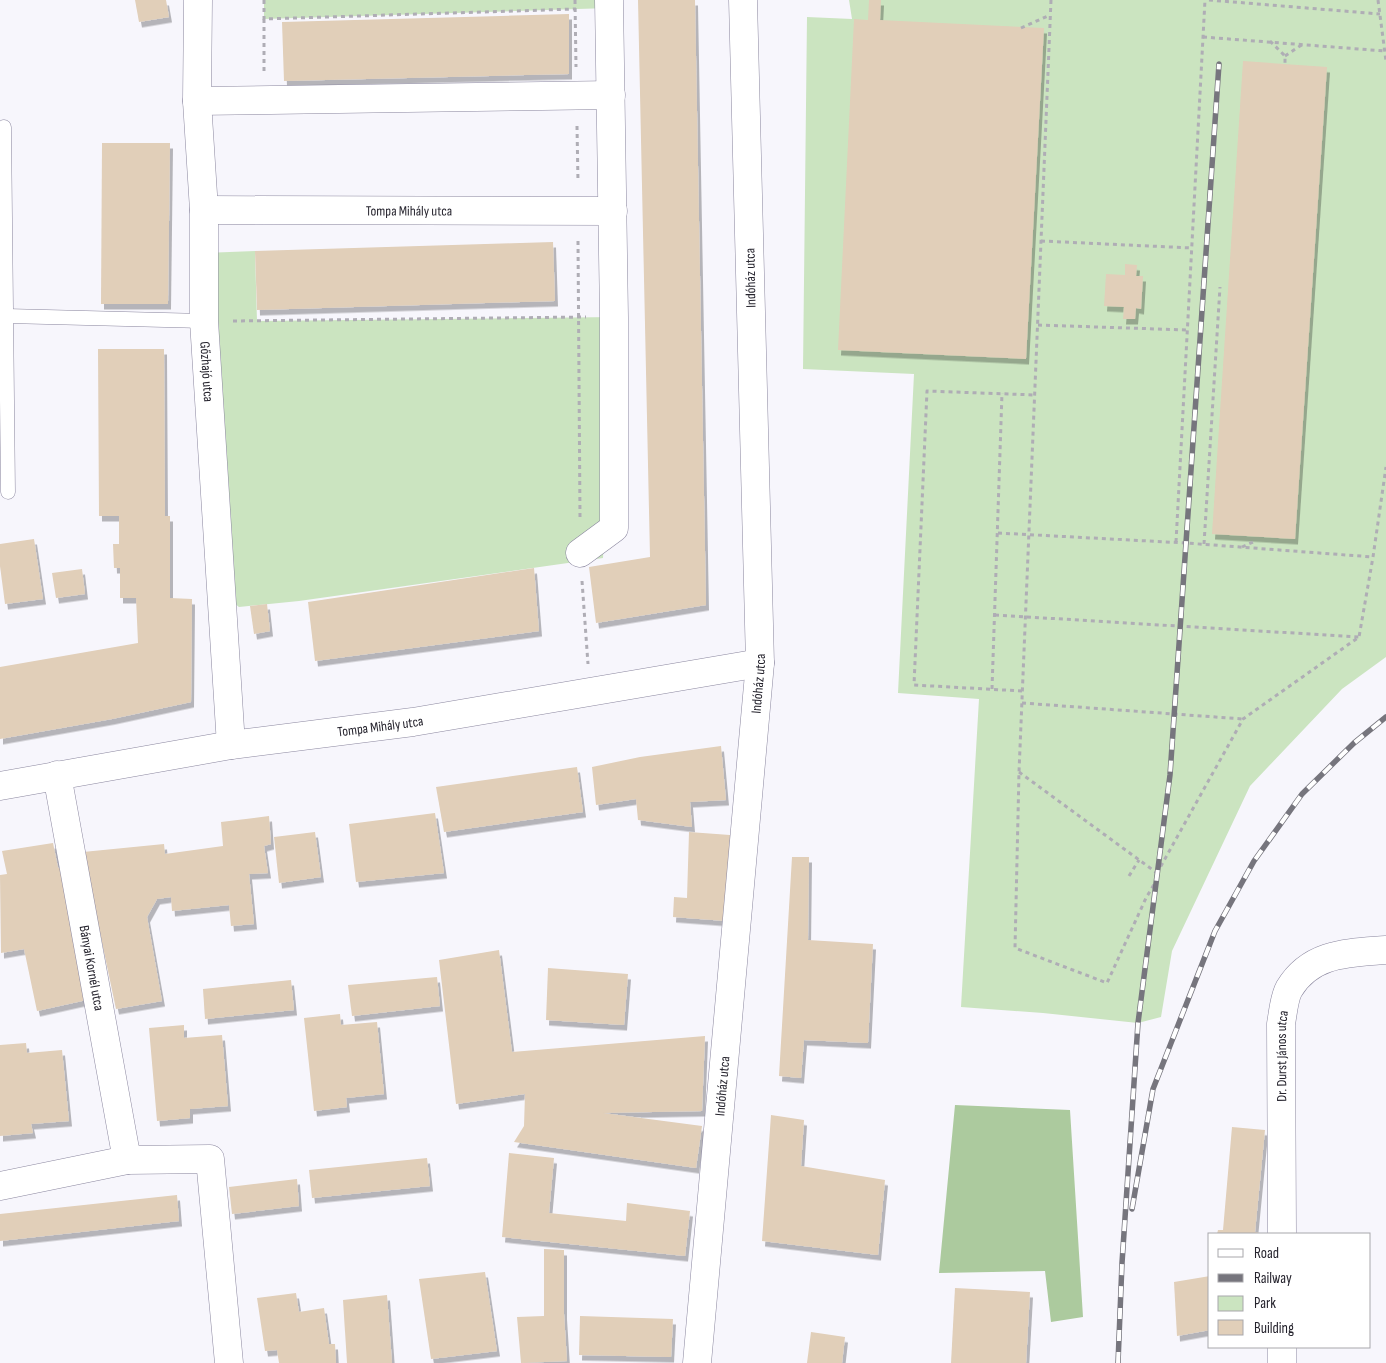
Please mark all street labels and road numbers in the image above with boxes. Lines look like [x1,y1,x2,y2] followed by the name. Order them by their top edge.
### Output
[366,202,452,220] street label: Tompa Mihály utca
[741,248,760,308] street label: Indóház utca
[196,341,217,402] street label: Gőzhajó utca
[747,654,769,714] street label: Indóház utca
[336,712,425,740] street label: Tompa Mihály utca
[75,924,108,1012] street label: Bányai Kornél utca
[1273,1009,1292,1102] street label: Dr. Durst János utca
[711,1056,734,1117] street label: Indóház utca

